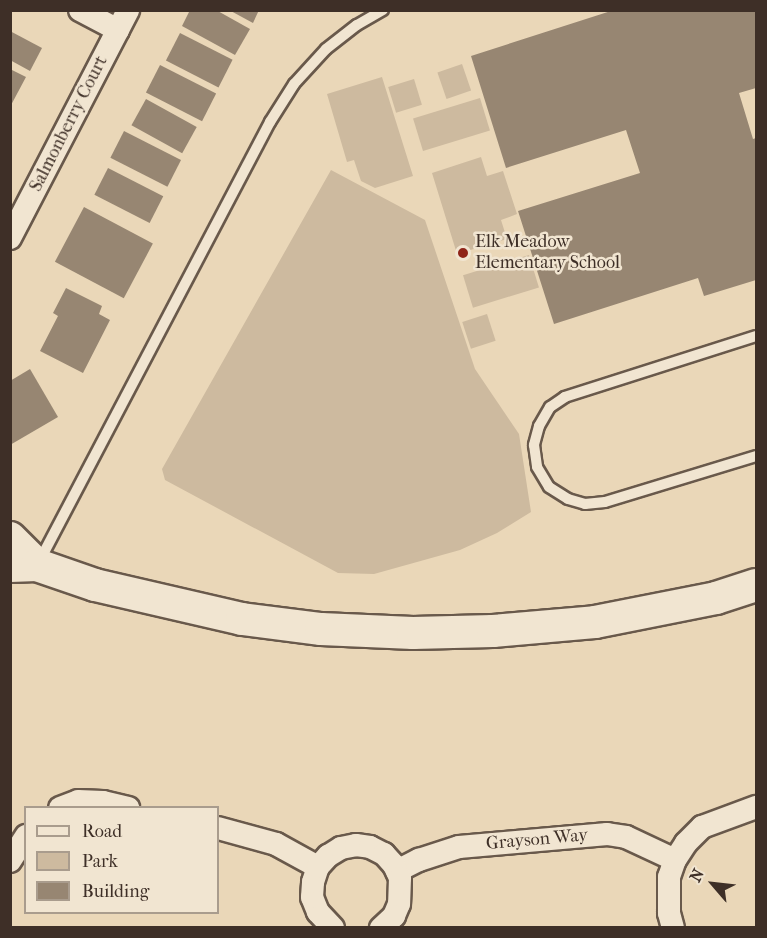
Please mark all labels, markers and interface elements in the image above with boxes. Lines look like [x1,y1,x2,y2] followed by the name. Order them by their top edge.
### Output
[25,53,113,195] street label: Salmonberry Court
[475,232,620,274] place label: Elk Meadow Elementary School
[456,246,470,260] marker: Elk Meadow Elementary School
[24,806,219,914] legend
[82,821,122,842] text: Road
[485,825,589,855] street label: Grayson Way
[82,851,118,872] text: Park
[683,854,743,914] north arrow
[685,866,708,885] text: N
[82,881,149,902] text: Building

